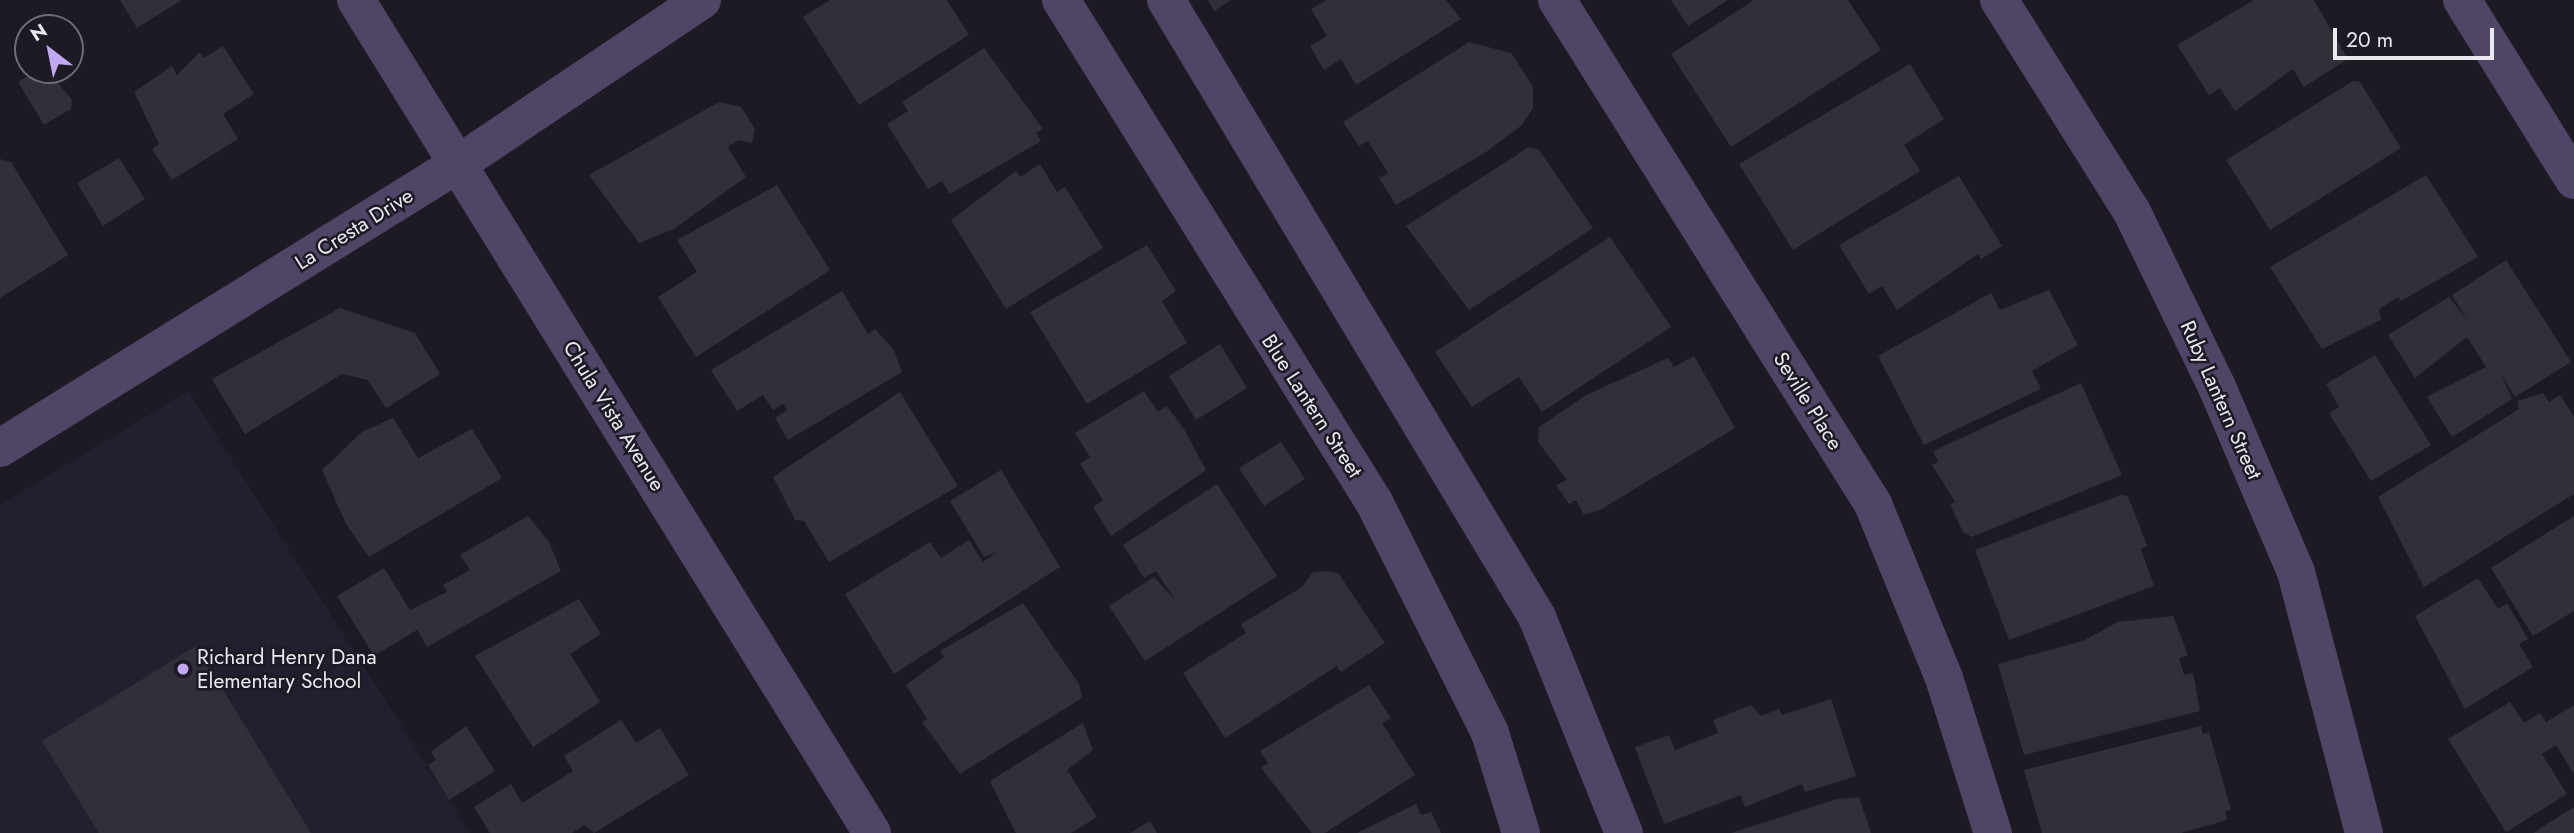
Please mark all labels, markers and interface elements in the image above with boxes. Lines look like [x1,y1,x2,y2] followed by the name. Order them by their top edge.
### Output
[14,14,84,84] north arrow
[2336,14,2497,58] scale bar
[25,17,52,48] text: N
[2346,25,2393,55] text: 20 m
[290,183,418,275] street label: La Cresta Drive
[2175,317,2267,483] street label: Ruby Lantern Street
[1256,330,1368,482] street label: Blue Lantern Street
[558,336,670,496] street label: Chula Vista Avenue
[1768,347,1848,455] street label: Seville Place
[197,644,377,694] place label: Richard Henry Dana Elementary School
[175,661,191,677] marker: Richard Henry Dana Elementary School

